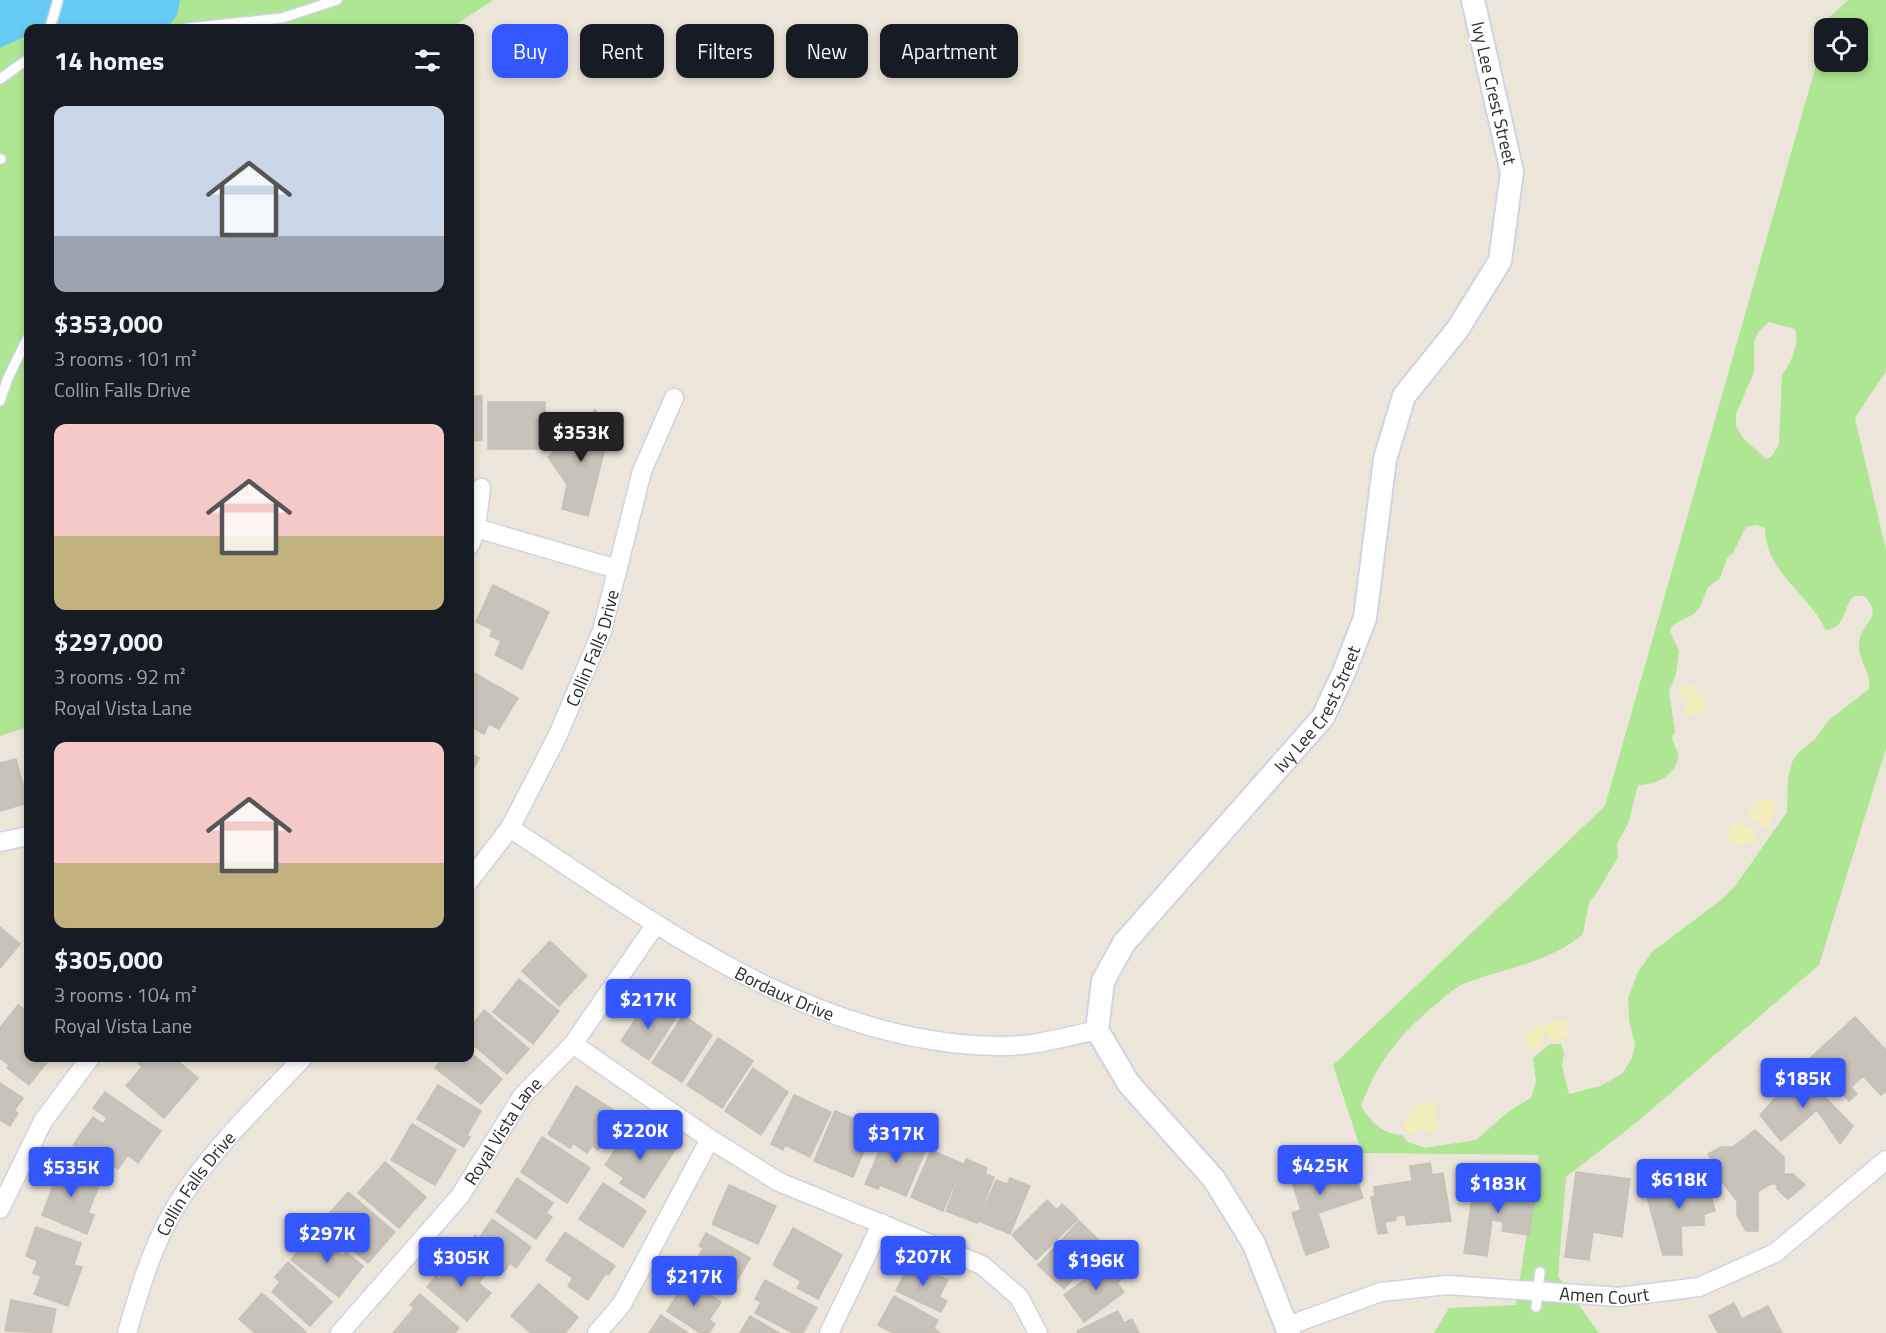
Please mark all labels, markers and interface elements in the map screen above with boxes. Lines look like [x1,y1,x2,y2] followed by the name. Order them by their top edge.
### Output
[1814,18,1868,72] map controls
[1814,18,1868,72] button: locate
[1464,19,1524,168] street label: Ivy Lee Crest Street
[492,24,568,78] chip: Buy
[580,24,664,78] chip: Rent
[676,24,774,78] chip: Filters
[786,24,868,78] chip: New
[880,24,1018,78] chip: Apartment
[54,41,164,80] text: 14 homes
[411,44,444,77] icon: filters
[195,145,303,253] icon: home
[54,304,163,343] text: $353,000
[54,343,197,374] text: 3 rooms · 101 m²
[54,374,191,405] text: Collin Falls Drive
[539,412,623,463] pin: $353K
[553,416,609,447] text: $353K
[195,463,303,571] icon: home
[558,587,625,711] street label: Collin Falls Drive
[54,622,163,661] text: $297,000
[1267,641,1367,778] street label: Ivy Lee Crest Street
[54,661,186,692] text: 3 rooms · 92 m²
[54,692,192,723] text: Royal Vista Lane
[195,781,303,889] icon: home
[54,940,163,979] text: $305,000
[730,959,838,1027] street label: Bordaux Drive
[54,979,197,1010] text: 3 rooms · 104 m²
[606,979,690,1030] pin: $217K
[620,983,676,1014] text: $217K
[54,1010,192,1041] text: Royal Vista Lane
[1761,1058,1845,1109] pin: $185K
[1775,1062,1831,1093] text: $185K
[457,1070,547,1190] street label: Royal Vista Lane
[598,1110,682,1161] pin: $220K
[854,1113,938,1164] pin: $317K
[612,1114,668,1145] text: $220K
[868,1117,924,1148] text: $317K
[149,1125,241,1240] street label: Collin Falls Drive
[1278,1145,1362,1196] pin: $425K
[29,1147,113,1198] pin: $535K
[1292,1149,1348,1180] text: $425K
[43,1151,99,1182] text: $535K
[1637,1159,1721,1210] pin: $618K
[1456,1163,1540,1214] pin: $183K
[1651,1163,1707,1194] text: $618K
[1470,1167,1526,1198] text: $183K
[285,1213,369,1264] pin: $297K
[299,1217,355,1248] text: $297K
[881,1236,965,1287] pin: $207K
[419,1237,503,1288] pin: $305K
[895,1240,951,1271] text: $207K
[1054,1240,1138,1291] pin: $196K
[433,1241,489,1272] text: $305K
[1068,1244,1124,1275] text: $196K
[652,1256,736,1307] pin: $217K
[666,1260,722,1291] text: $217K
[1559,1279,1651,1311] street label: Amen Court

